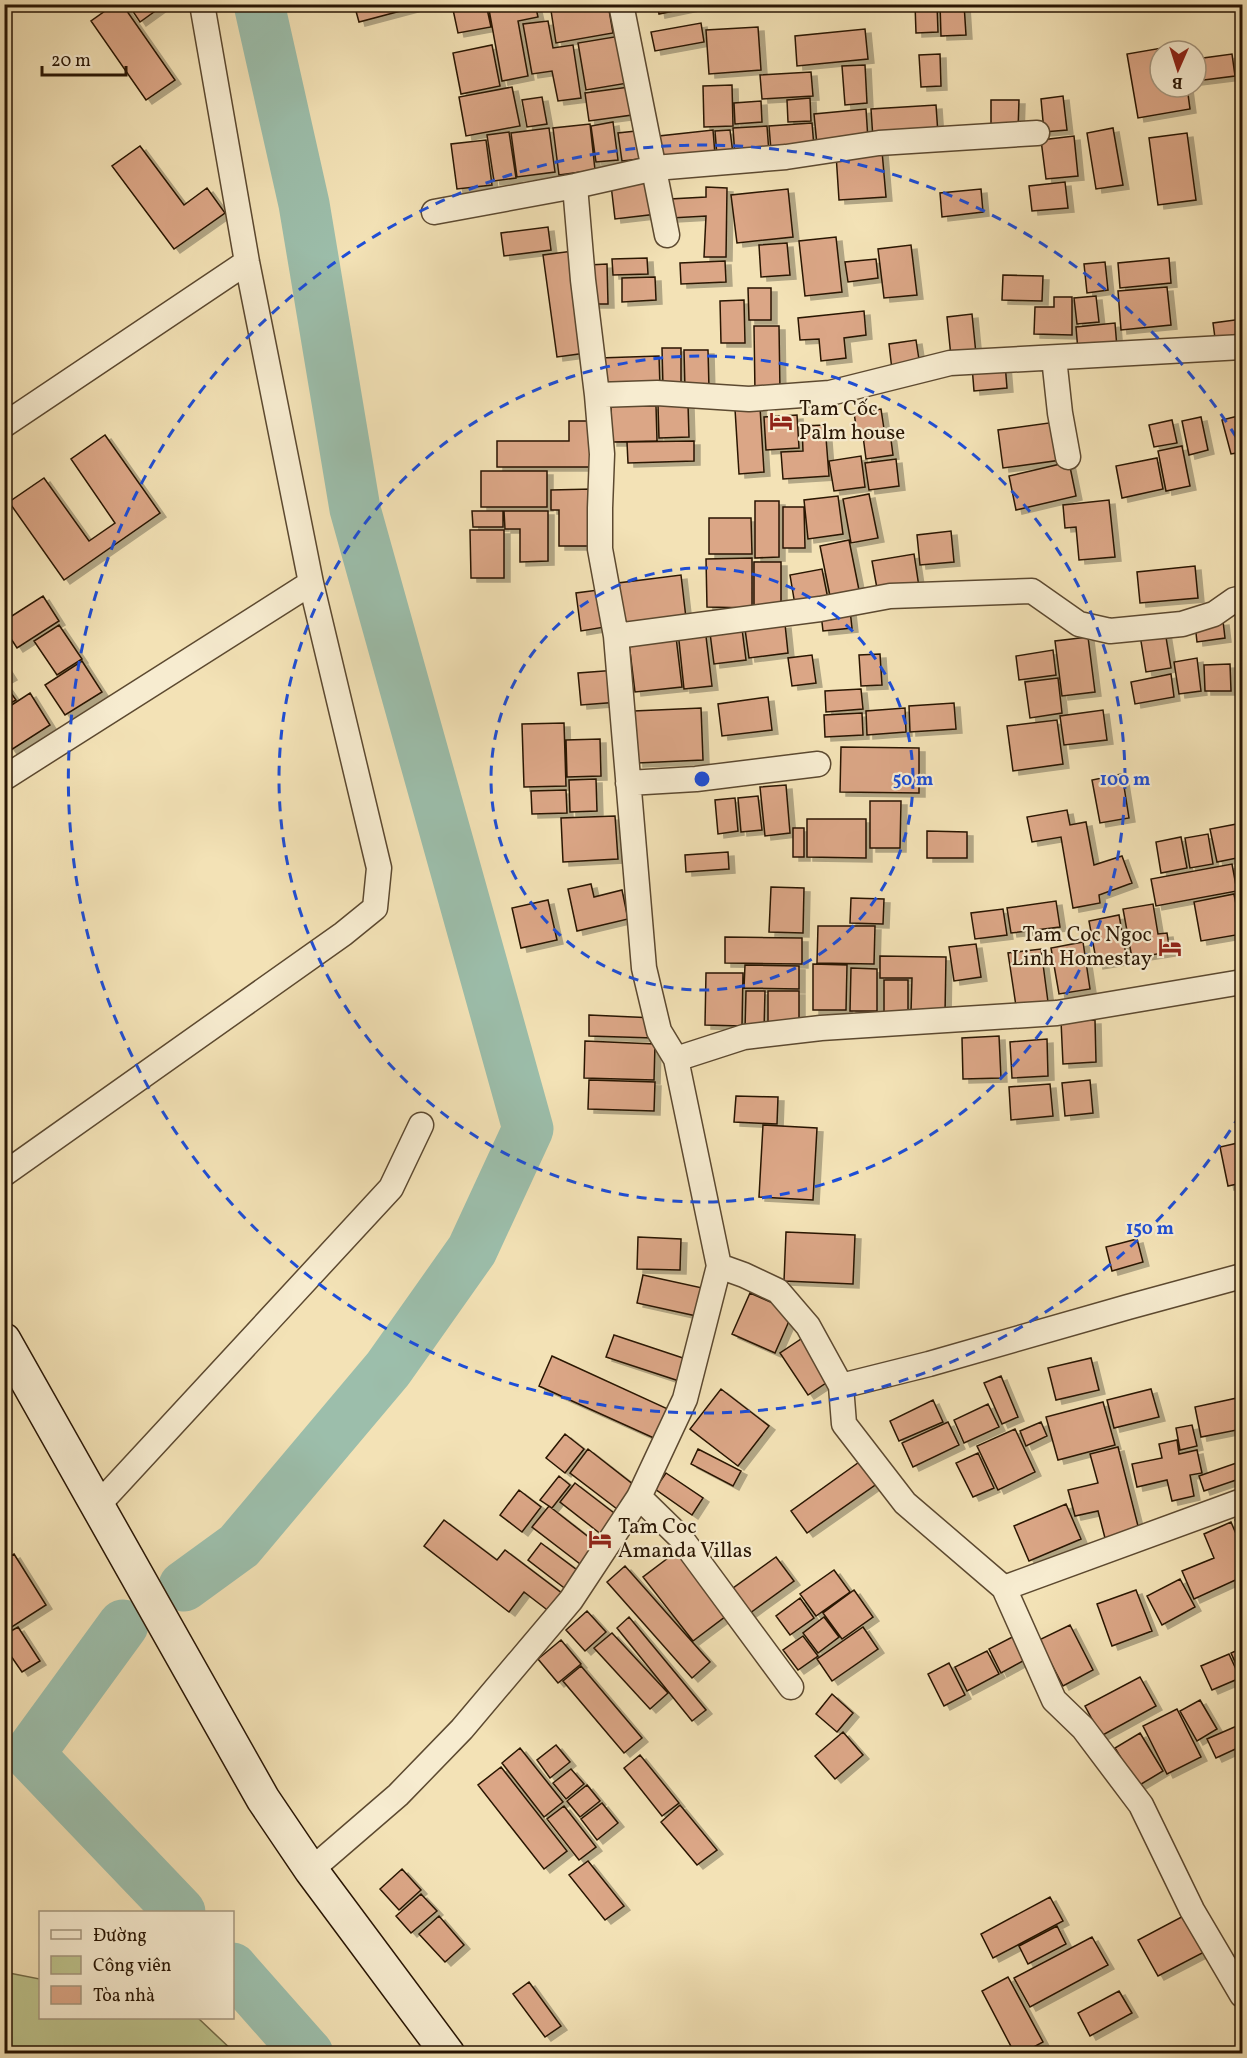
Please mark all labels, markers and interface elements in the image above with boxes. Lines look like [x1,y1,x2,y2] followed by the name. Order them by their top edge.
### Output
[42,39,126,77] scale bar
[1148,39,1208,99] north arrow
[51,49,91,74] text: 20 m
[1171,71,1183,93] text: B
[799,395,905,448] place label: Tam Cốc Palm house
[768,408,794,434] hotel icon: Tam Cốc Palm house
[893,768,933,793] text: 50 m
[1100,768,1150,793] text: 100 m
[692,769,712,789] centre of rings
[1012,921,1153,974] place label: Tam Coc Ngoc Linh Homestay
[1157,934,1183,960] hotel icon: Tam Coc Ngoc Linh Homestay
[1126,1217,1174,1242] text: 150 m
[618,1513,752,1566] place label: Tam Coc Amanda Villas
[587,1526,613,1552] hotel icon: Tam Coc Amanda Villas
[39,1911,234,2019] legend
[93,1924,147,1949] text: Đường
[93,1954,172,1979] text: Công viên
[93,1984,155,2009] text: Tòa nhà

